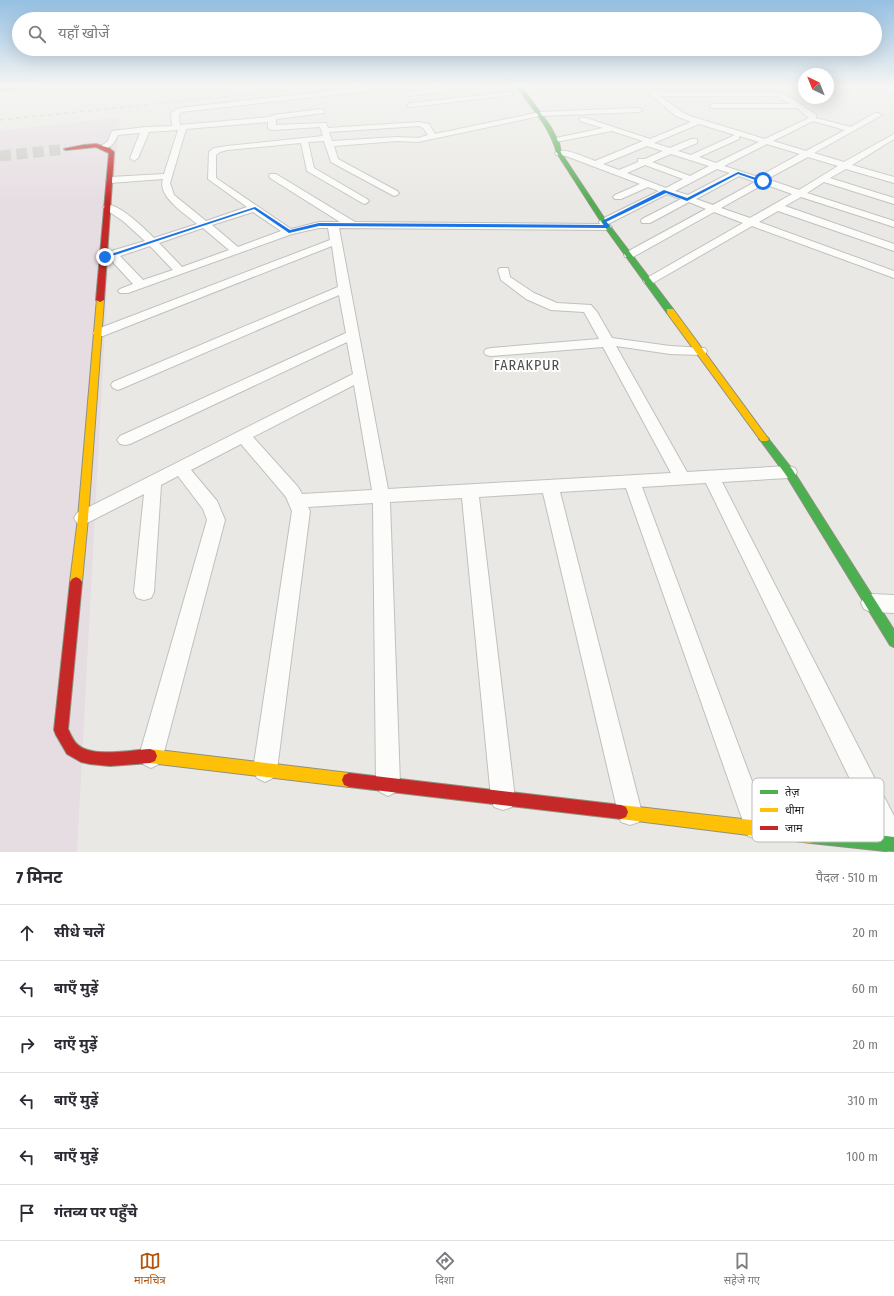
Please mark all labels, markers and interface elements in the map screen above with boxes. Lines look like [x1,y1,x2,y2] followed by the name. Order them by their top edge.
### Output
[12,12,882,56] search box
[26,23,48,45] icon: search
[58,24,109,42] text: यहाँ खोजें
[798,68,834,104] north arrow
[754,172,772,190] route start
[96,248,114,266] route end
[494,357,560,374] district label: FARAKPUR
[752,778,884,842] legend
[785,786,800,799] text: तेज़
[785,804,804,817] text: धीमा
[785,822,803,835] text: जाम
[16,867,62,888] text: 7 मिनट
[816,870,878,885] text: पैदल · 510 m
[16,922,38,944] icon: ahead
[54,923,104,941] text: सीधे चलें
[852,925,878,940] text: 20 m
[16,978,38,1000] icon: left
[54,979,98,997] text: बाएँ मुड़ें
[852,981,878,996] text: 60 m
[16,1034,38,1056] icon: right
[54,1035,97,1053] text: दाएँ मुड़ें
[852,1037,878,1052] text: 20 m
[16,1090,38,1112] icon: left
[54,1091,98,1109] text: बाएँ मुड़ें
[848,1093,878,1108] text: 310 m
[16,1146,38,1168] icon: left
[54,1147,98,1165] text: बाएँ मुड़ें
[846,1149,878,1164] text: 100 m
[16,1202,38,1224] icon: arrive
[54,1203,137,1221] text: गंतव्य पर पहुँचे
[134,1250,165,1288] tab: मानचित्र
[434,1250,456,1288] tab: दिशा
[724,1250,760,1288] tab: सहेजे गए

